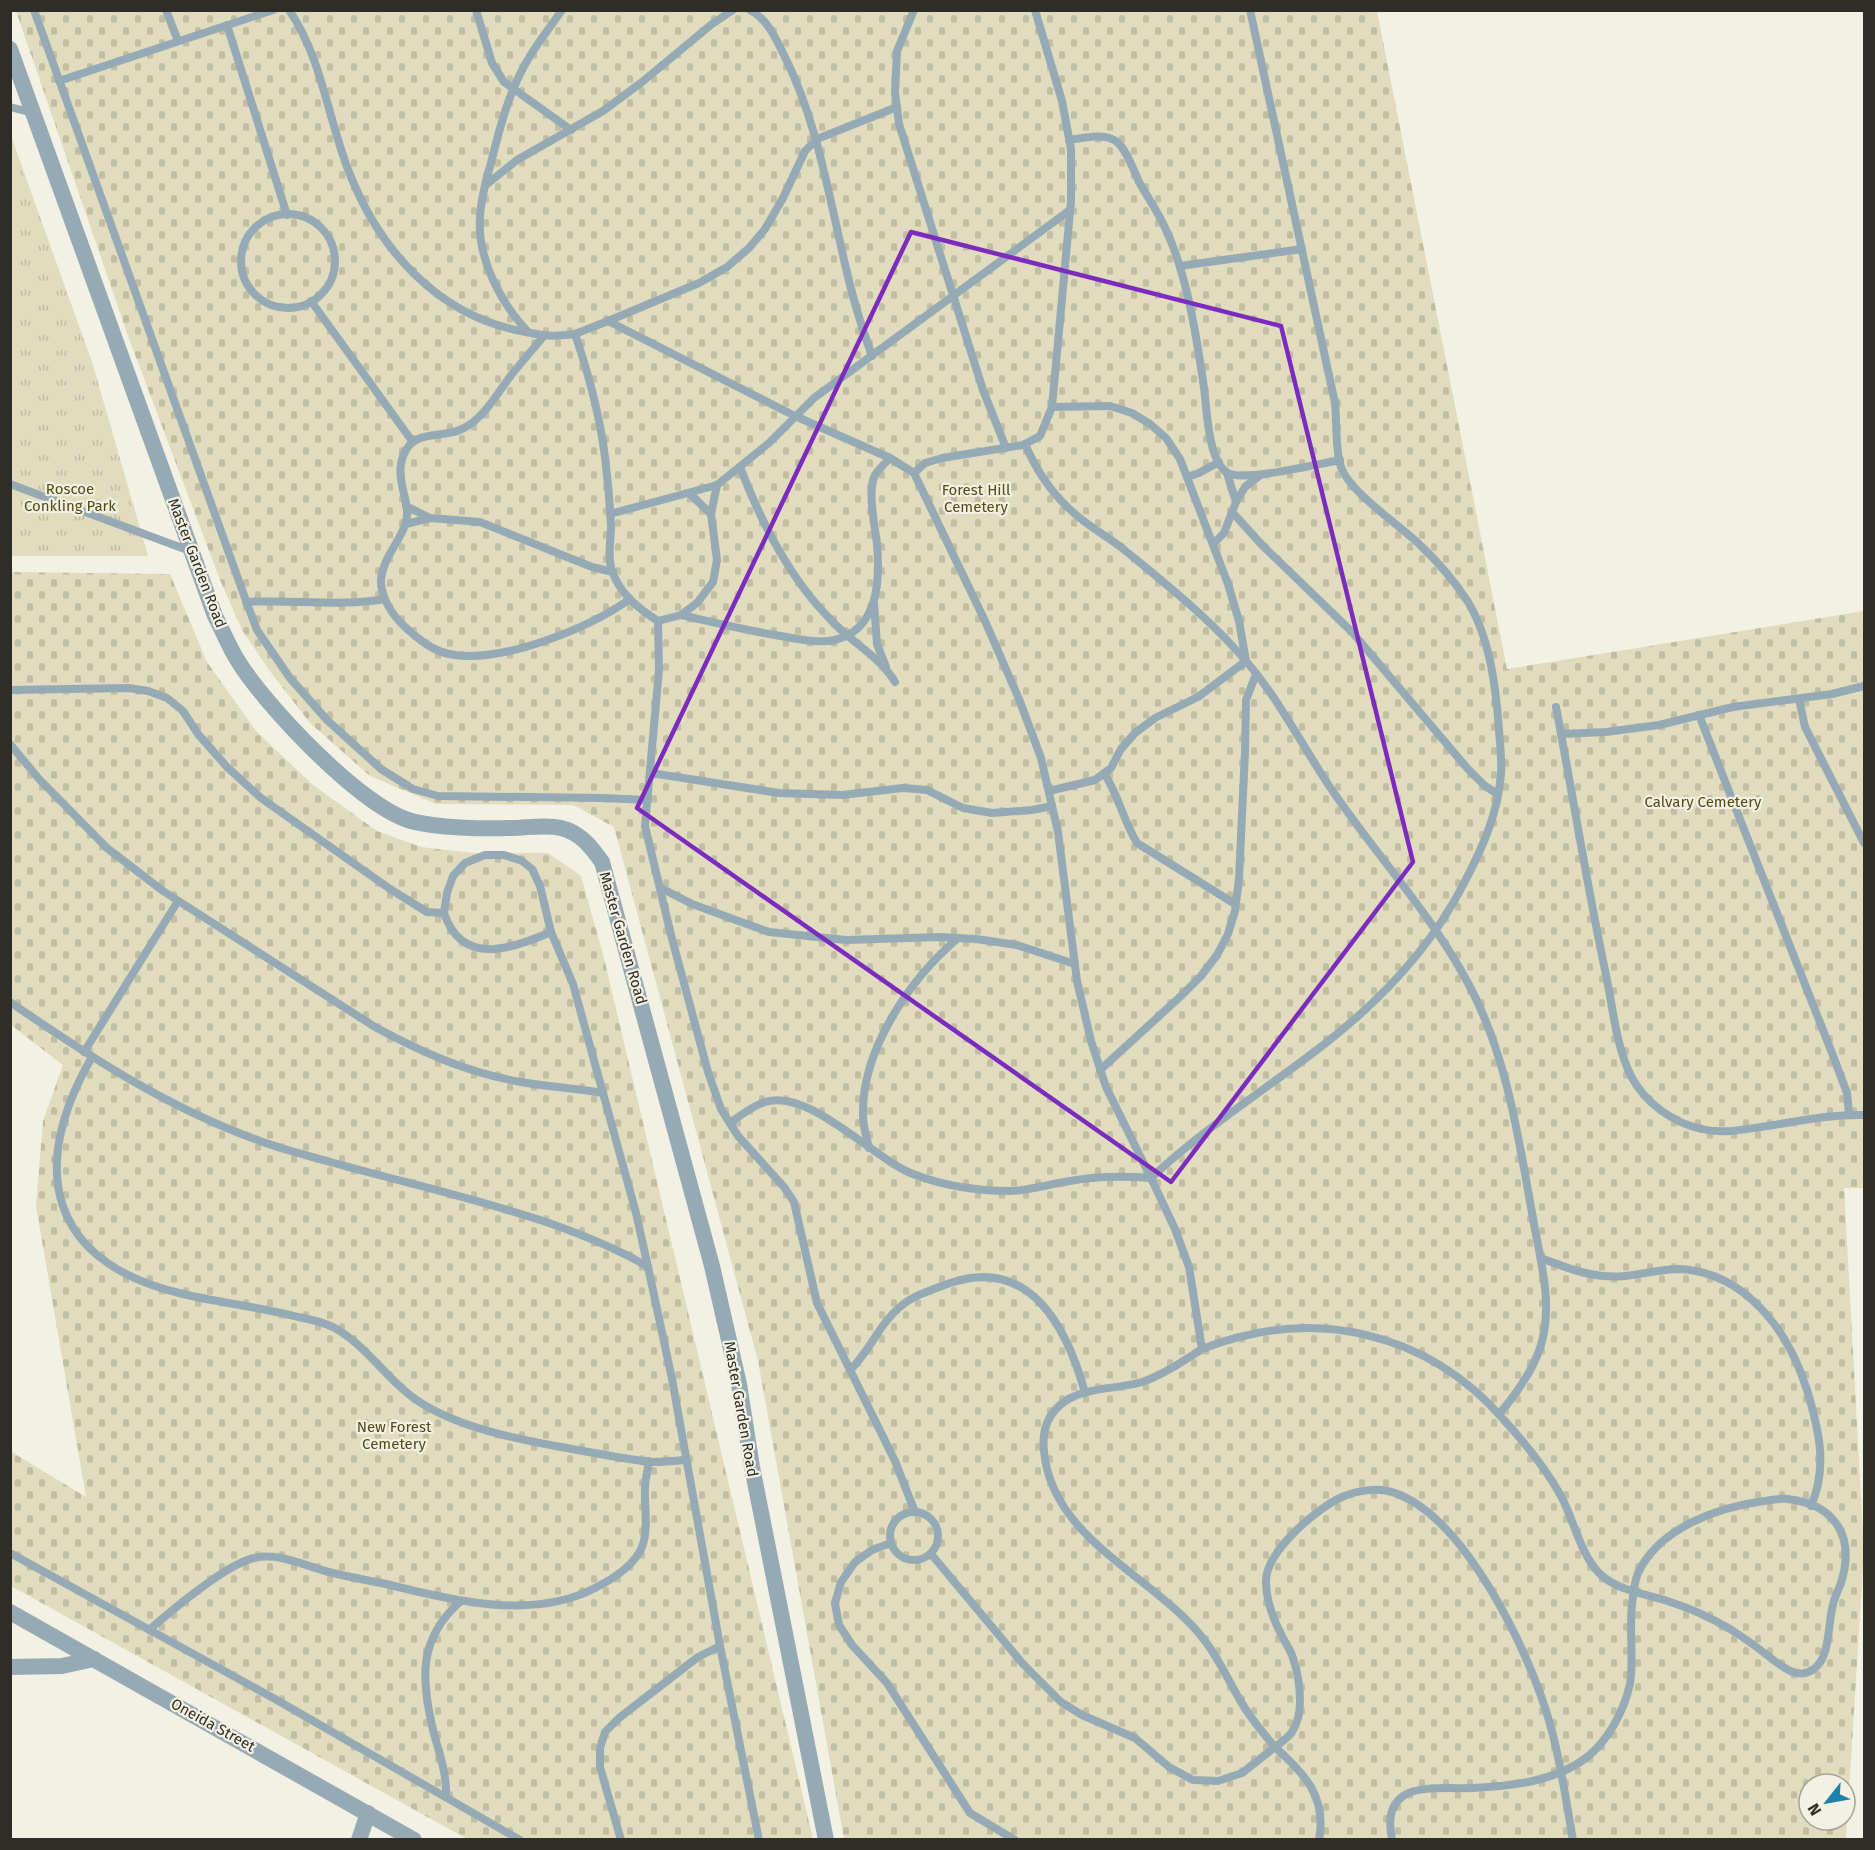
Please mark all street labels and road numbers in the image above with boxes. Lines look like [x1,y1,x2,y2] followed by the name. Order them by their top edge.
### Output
[164,496,230,630] street label: Master Garden Road
[595,870,651,1006] street label: Master Garden Road
[720,1340,762,1478] street label: Master Garden Road
[168,1694,259,1756] street label: Oneida Street

